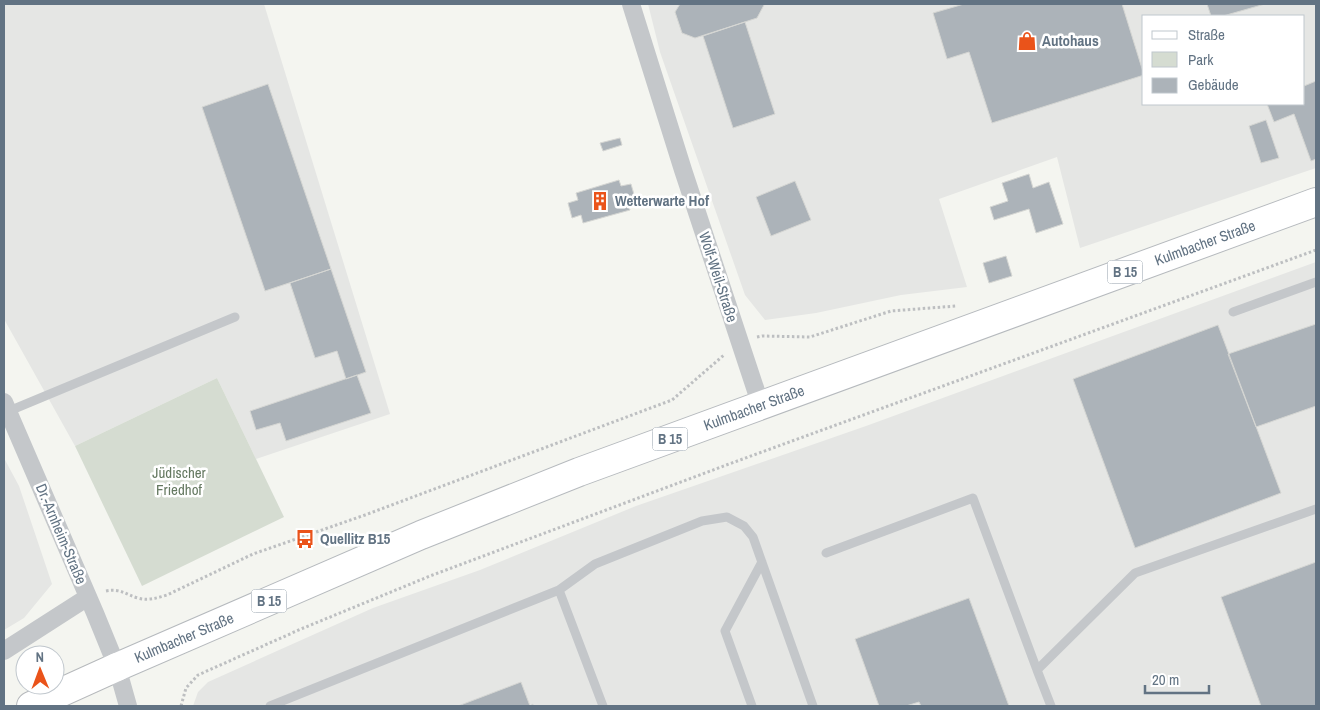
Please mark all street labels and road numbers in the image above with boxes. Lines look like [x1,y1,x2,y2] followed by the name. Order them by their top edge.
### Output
[1151,214,1258,271] street label: Kulmbacher Straße
[694,229,743,325] street label: Wolf-Weil-Straße
[1108,260,1142,284] road number: B 15
[700,379,807,436] street label: Kulmbacher Straße
[652,428,688,450] road number: B 15
[31,480,92,587] street label: Dr.-Arnheim-Straße
[252,590,286,612] road number: B 15
[131,607,237,668] street label: Kulmbacher Straße

